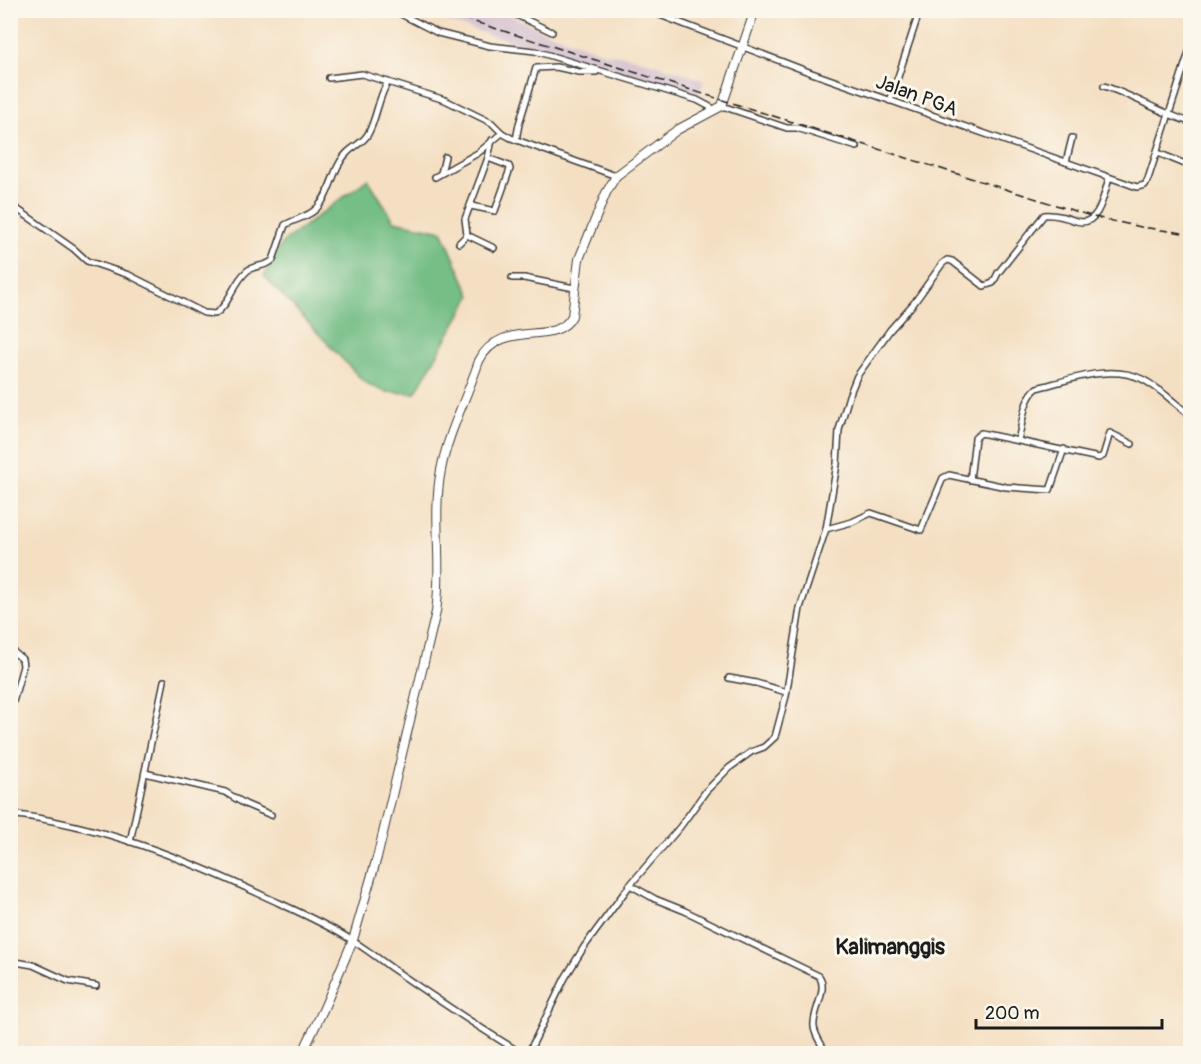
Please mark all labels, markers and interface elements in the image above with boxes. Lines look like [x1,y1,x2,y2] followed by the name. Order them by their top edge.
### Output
[872,69,961,122] street label: Jalan PGA
[835,933,945,961] district label: Kalimanggis
[976,992,1162,1030] scale bar
[985,1002,1040,1025] text: 200 m

